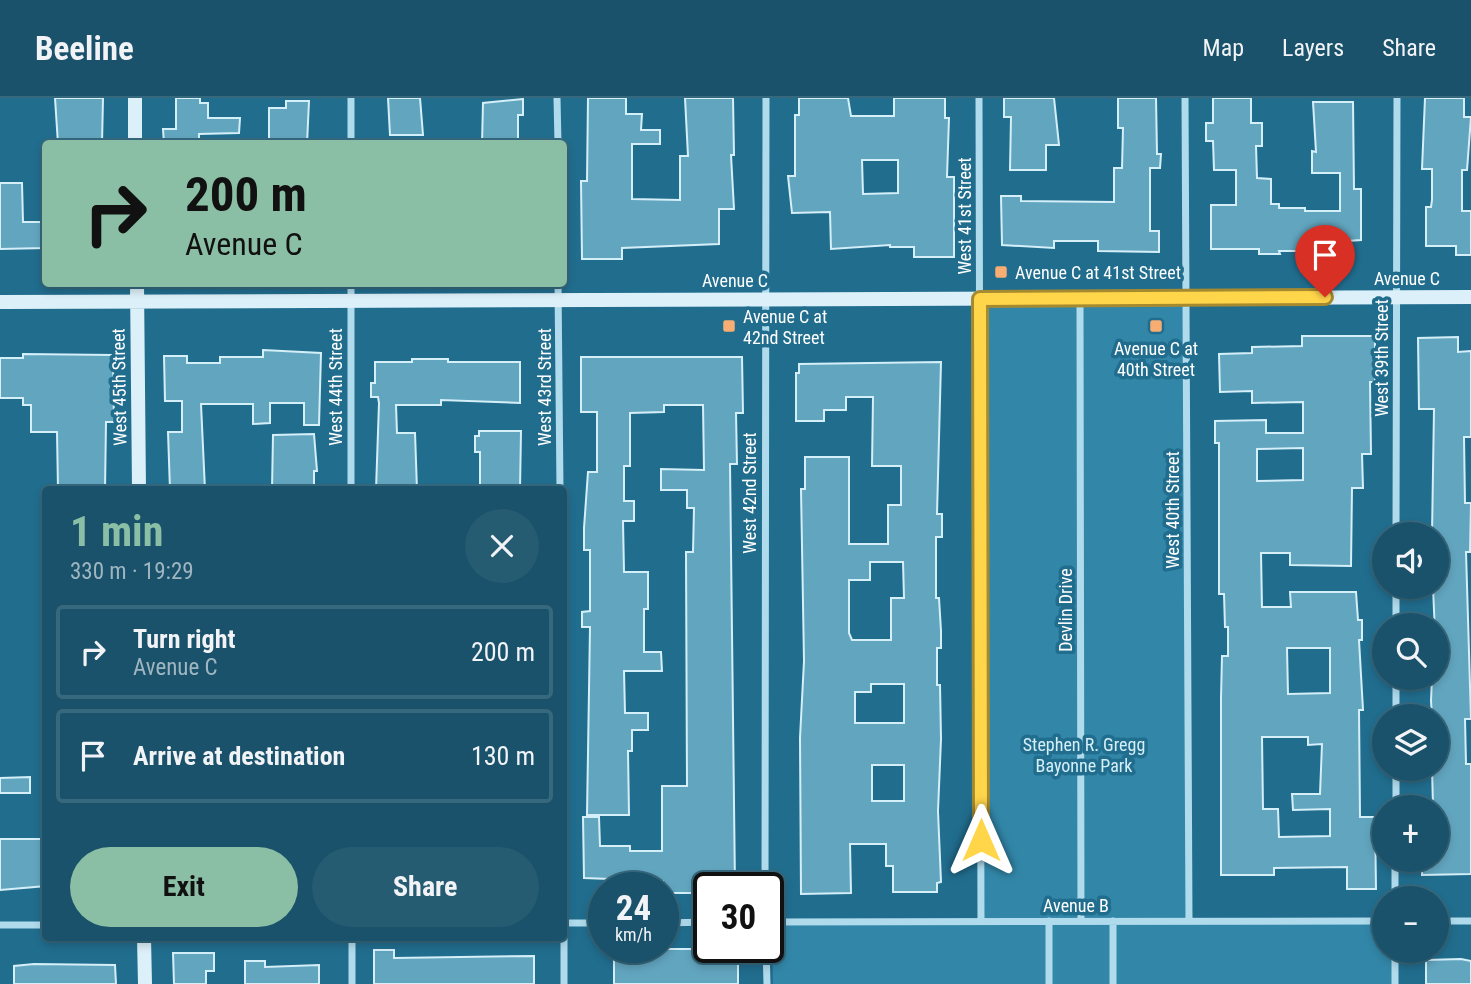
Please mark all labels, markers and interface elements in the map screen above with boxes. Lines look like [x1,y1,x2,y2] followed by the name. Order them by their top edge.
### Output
[35,29,134,68] text: Beeline
[1203,34,1244,62] text: Map
[1282,34,1344,62] text: Layers
[1382,34,1436,62] text: Share
[954,157,975,275] street label: West 41st Street
[185,166,307,223] text: 200 m
[70,168,161,259] icon: right
[185,225,303,263] text: Avenue C
[1295,225,1355,297] pin
[1306,236,1344,274] icon: arrive
[1015,262,1181,283] place label: Avenue C at 41st Street
[993,264,1009,280] marker: Avenue C at 41st Street
[1374,268,1440,289] street label: Avenue C
[702,270,768,291] street label: Avenue C
[1371,299,1392,417] street label: West 39th Street
[743,306,827,348] place label: Avenue C at 42nd Street
[721,318,737,334] marker: Avenue C at 42nd Street
[1148,318,1164,334] marker: Avenue C at 40th Street
[107,328,131,446] street label: West 45th Street
[325,328,346,446] street label: West 44th Street
[534,328,555,446] street label: West 43rd Street
[1114,338,1198,380] place label: Avenue C at 40th Street
[739,432,760,554] street label: West 42nd Street
[1162,451,1183,569] street label: West 40th Street
[70,507,163,556] text: 1 min
[465,509,539,583] button: close
[1372,522,1449,963] map controls
[1372,522,1449,599] button: sound
[70,558,194,585] text: 330 m · 19:29
[1055,568,1076,652] street label: Devlin Drive
[1372,613,1449,690] button: search
[133,624,235,654] text: Turn right
[74,633,112,671] icon: right
[471,637,535,667] text: 200 m
[133,654,218,681] text: Avenue C
[1372,704,1449,781] button: layers
[1023,734,1145,776] park label: Stephen R. Gregg Bayonne Park
[74,737,112,775] icon: arrive
[133,741,345,771] text: Arrive at destination
[471,741,535,771] text: 130 m
[1372,795,1449,872] button: +
[944,803,1018,877] position arrow
[70,847,298,927] button: Exit
[312,847,539,927] button: Share
[693,872,784,963] speed limit sign: 30
[1372,886,1449,963] button: −
[616,888,651,929] text: 24
[1043,895,1109,916] street label: Avenue B
[615,924,652,945] text: km/h

